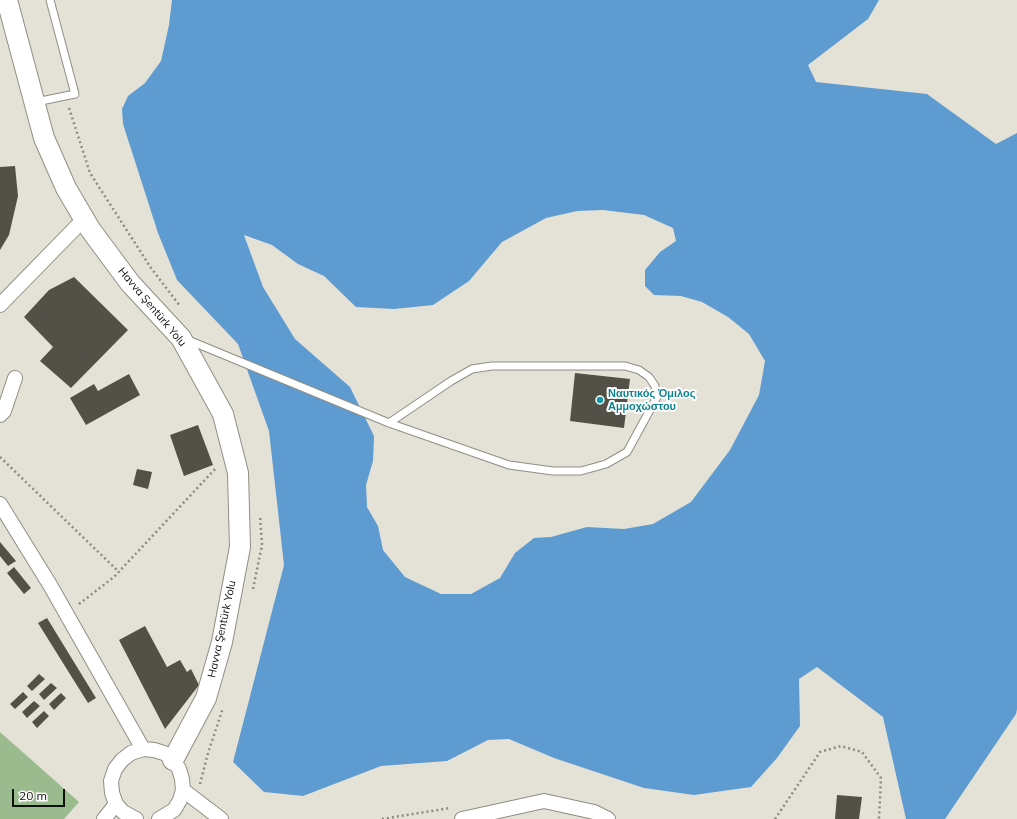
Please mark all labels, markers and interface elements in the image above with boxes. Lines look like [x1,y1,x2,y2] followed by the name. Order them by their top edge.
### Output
[115,265,189,349] street label: Havva Şentürk Yolu
[608,387,695,413] place label: Ναυτικός Όμιλος Αμμοχώστου
[595,395,605,405] marker: Ναυτικός Όμιλος Αμμοχώστου
[205,579,239,679] street label: Havva Şentürk Yolu
[14,781,67,807] scale bar
[19,788,47,803] text: 20 m

